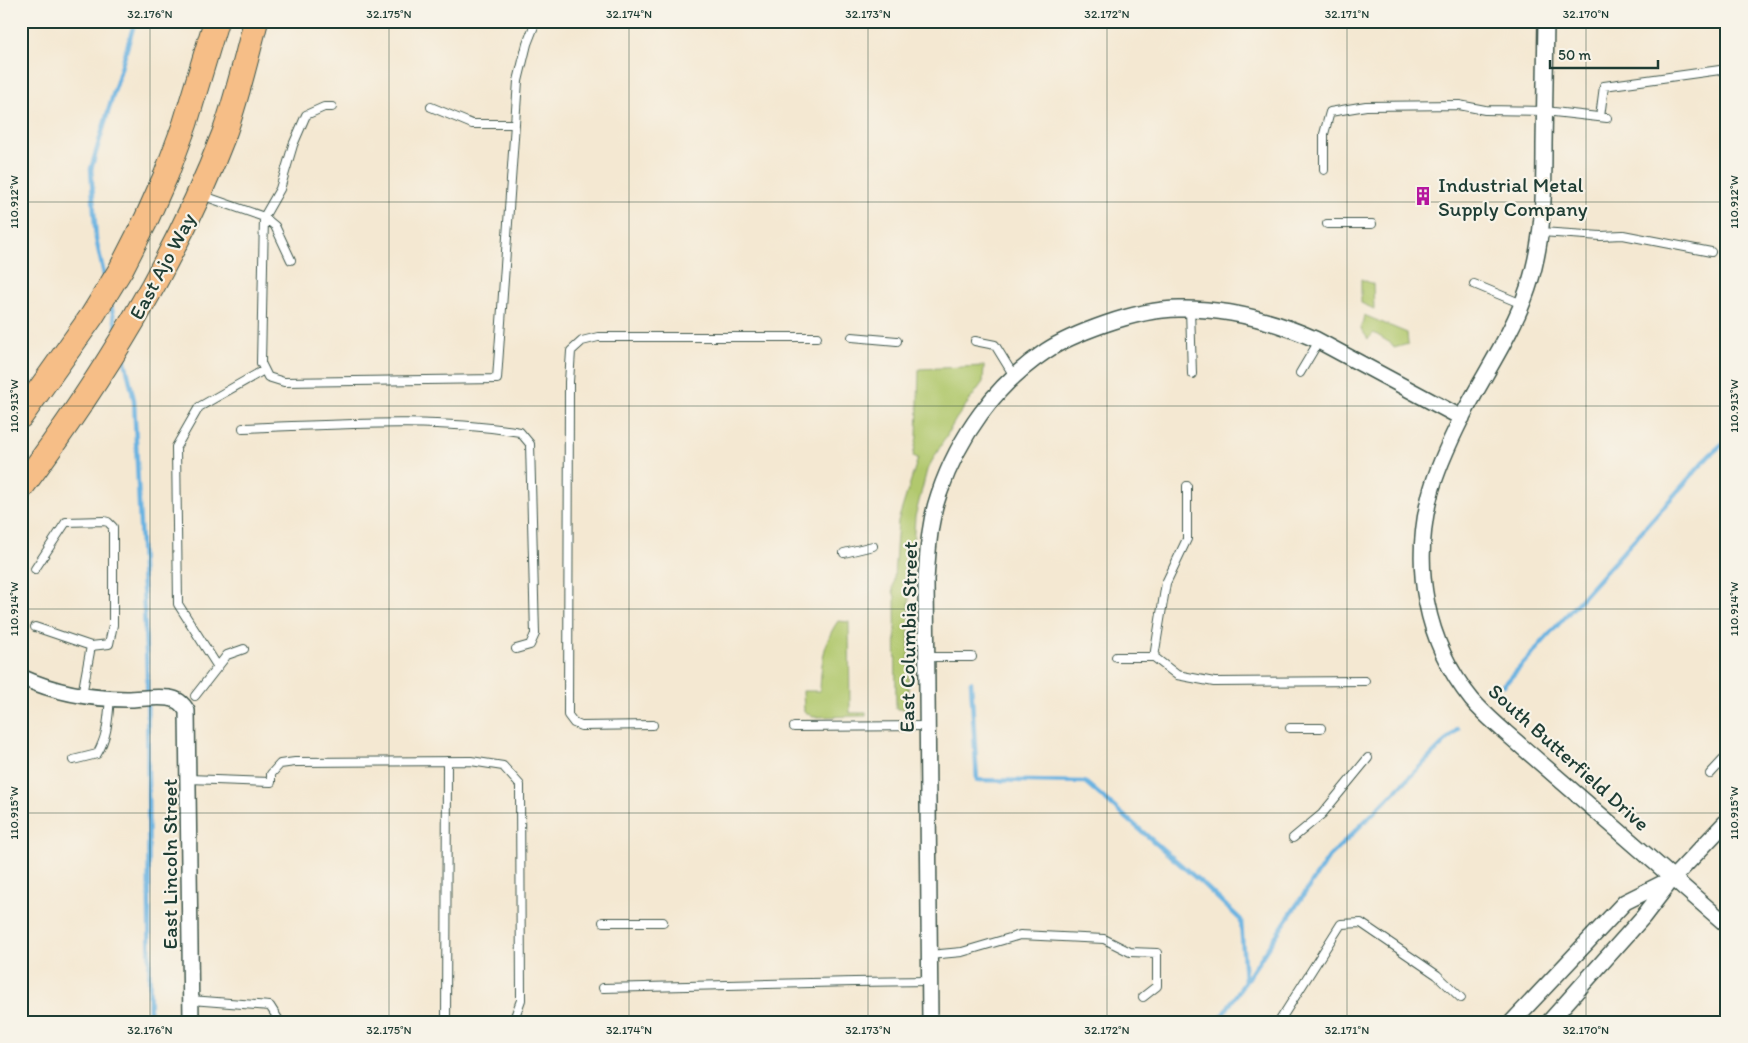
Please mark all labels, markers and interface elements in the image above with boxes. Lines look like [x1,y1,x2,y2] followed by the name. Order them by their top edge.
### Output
[127,7,173,21] text: 32.176°N
[366,7,412,21] text: 32.175°N
[606,7,652,21] text: 32.174°N
[845,7,891,21] text: 32.173°N
[1084,7,1130,21] text: 32.172°N
[1325,7,1369,21] text: 32.171°N
[1563,7,1609,21] text: 32.170°N
[1550,38,1658,70] scale bar
[1558,46,1591,64] text: 50 m
[1438,172,1588,221] place label: Industrial Metal Supply Company
[7,175,21,229] text: 110.912°W
[1727,175,1741,229] text: 110.912°W
[1412,185,1434,207] building icon: Industrial Metal Supply Company
[123,208,201,324] street label: East Ajo Way
[7,379,21,433] text: 110.913°W
[1727,379,1741,433] text: 110.913°W
[894,541,922,733] street label: East Columbia Street
[7,582,21,636] text: 110.914°W
[1727,582,1741,636] text: 110.914°W
[1483,678,1655,836] street label: South Butterfield Drive
[157,778,182,949] street label: East Lincoln Street
[7,786,21,840] text: 110.915°W
[1727,786,1741,840] text: 110.915°W
[127,1023,173,1037] text: 32.176°N
[366,1023,412,1037] text: 32.175°N
[606,1023,652,1037] text: 32.174°N
[845,1023,891,1037] text: 32.173°N
[1084,1023,1130,1037] text: 32.172°N
[1325,1023,1369,1037] text: 32.171°N
[1563,1023,1609,1037] text: 32.170°N

